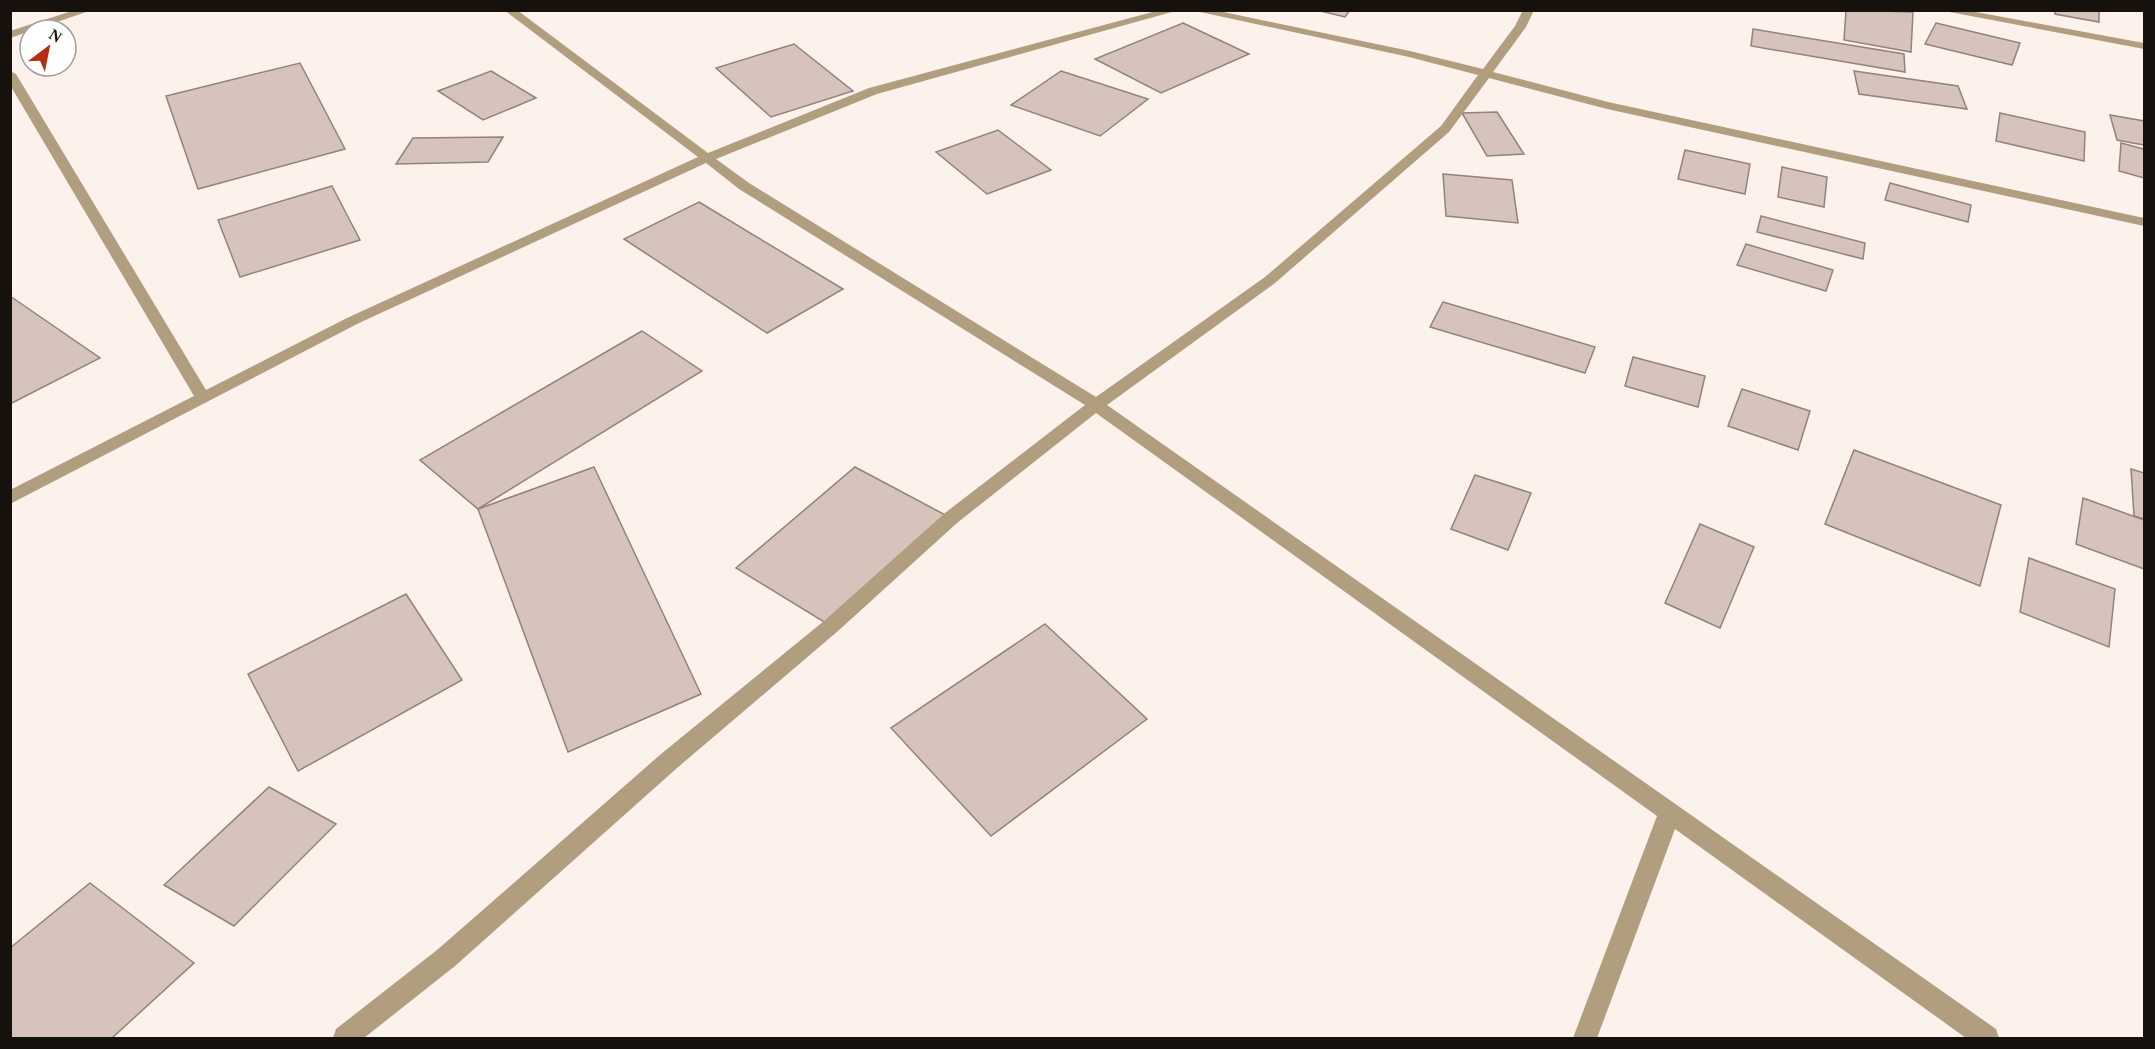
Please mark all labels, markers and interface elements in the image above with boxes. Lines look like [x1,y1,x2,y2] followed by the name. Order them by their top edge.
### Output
[18,18,78,78] north arrow
[46,25,65,46] text: N

